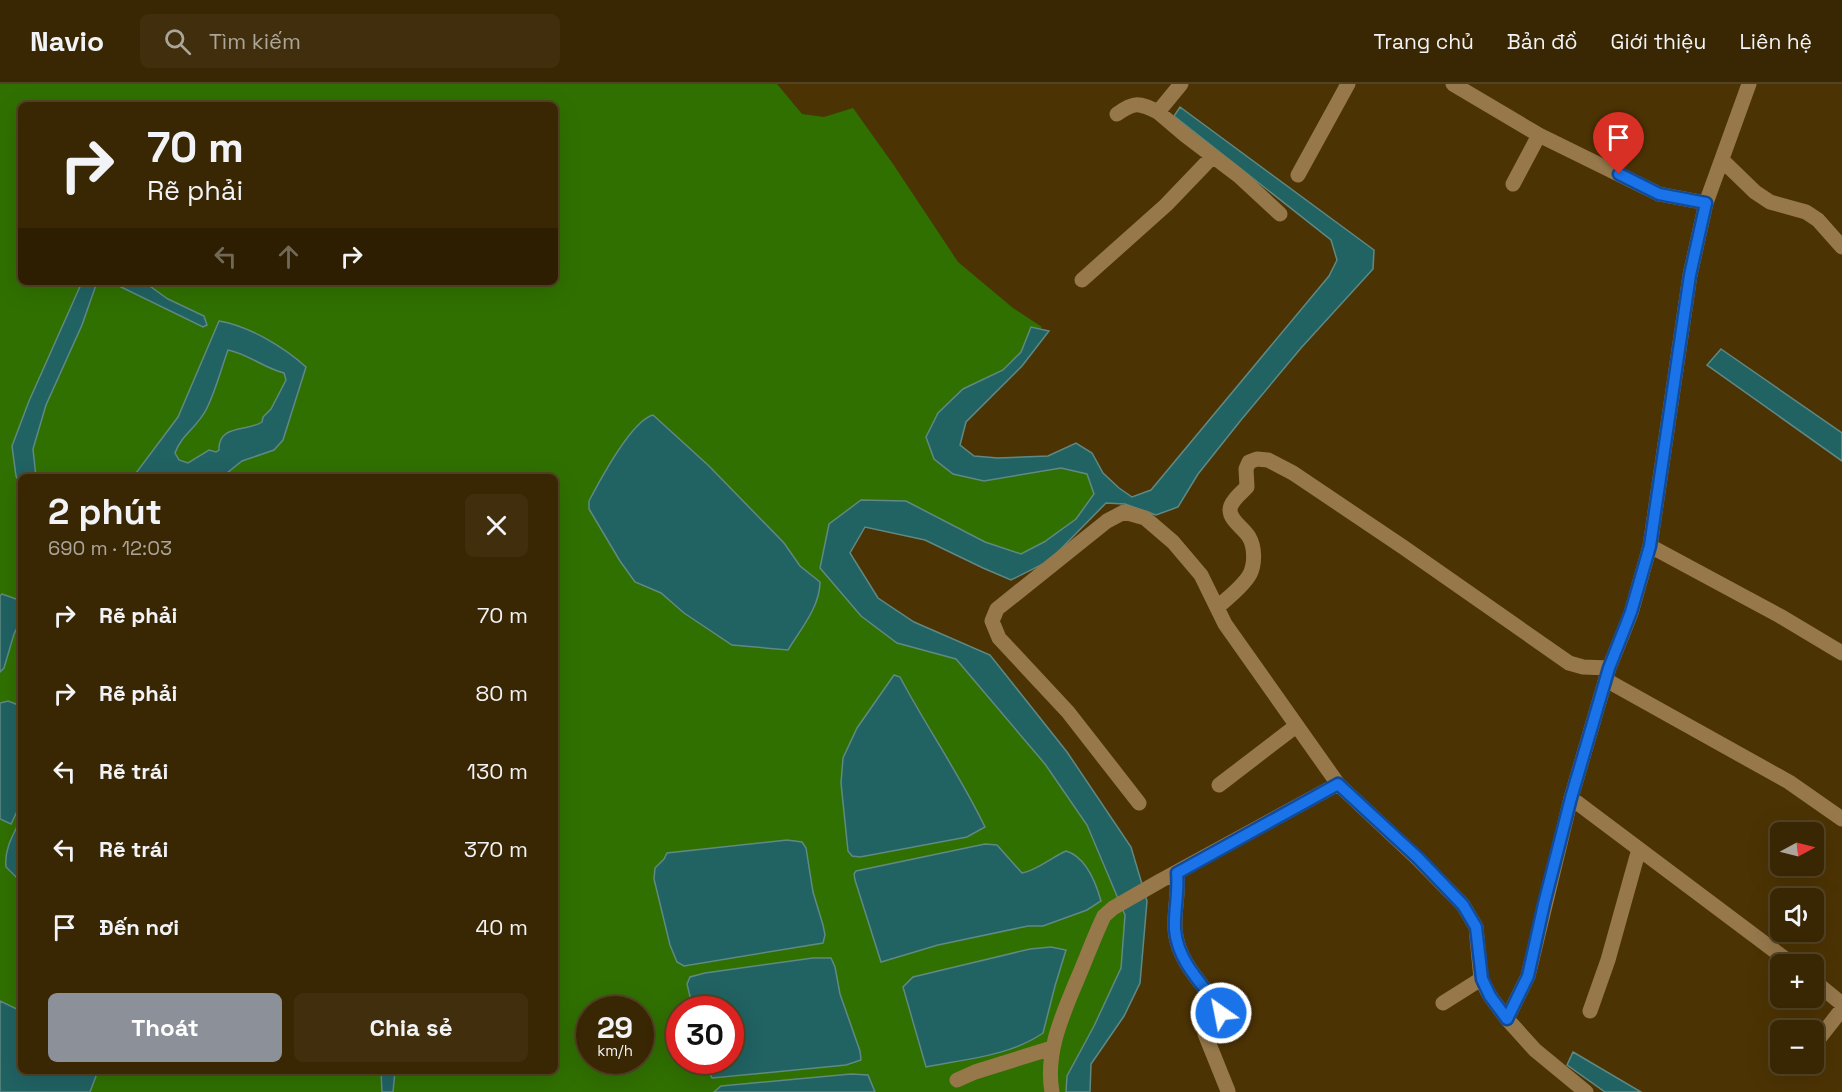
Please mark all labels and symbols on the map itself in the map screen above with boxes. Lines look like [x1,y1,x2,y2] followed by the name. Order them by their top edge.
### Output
[1593,112,1644,174] pin
[1770,822,1824,876] north arrow
[1189,981,1253,1045] position arrow
[666,996,744,1074] speed limit sign: 30

